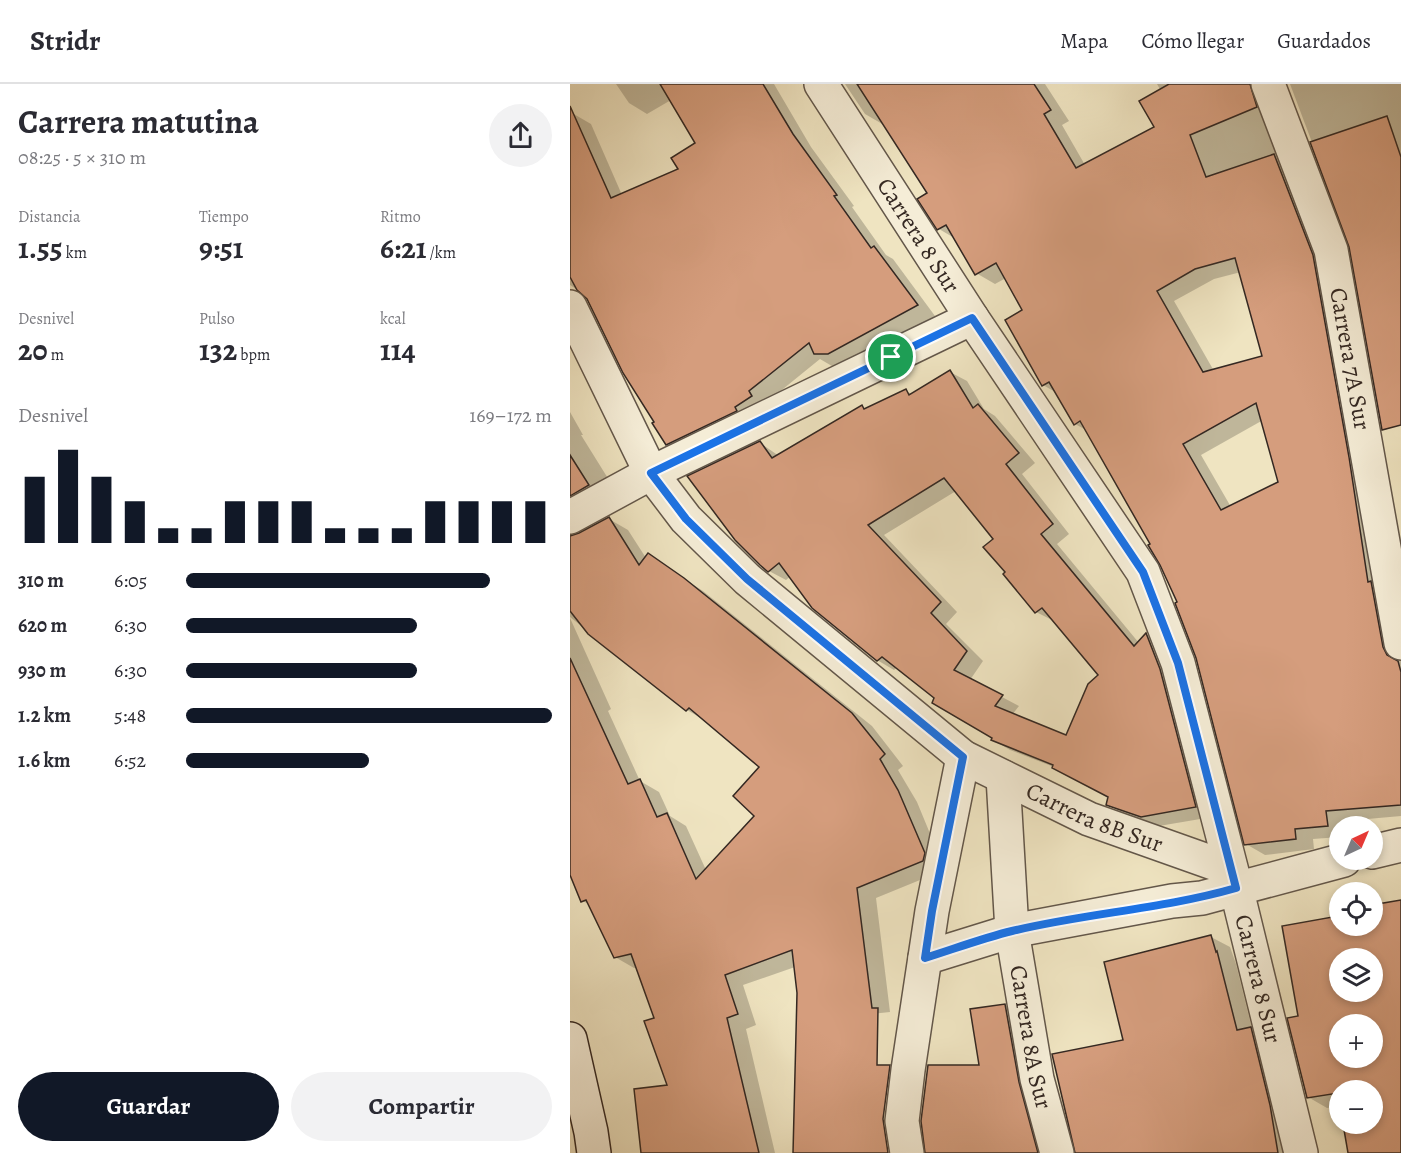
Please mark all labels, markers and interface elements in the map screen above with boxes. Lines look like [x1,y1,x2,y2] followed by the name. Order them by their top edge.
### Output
[30,22,101,60] text: Stridr
[1060,27,1108,55] text: Mapa
[1141,27,1244,55] text: Cómo llegar
[1277,27,1371,55] text: Guardados
[18,99,259,144] text: Carrera matutina
[489,104,552,167] button: share
[18,144,146,171] text: 08:25 · 5 × 310 m
[870,171,968,299] street label: Carrera 8 Sur
[18,206,80,228] text: Distancia
[199,206,249,228] text: Tiempo
[380,206,421,228] text: Ritmo
[18,228,63,268] text: 1.55
[199,228,244,268] text: 9:51
[380,228,426,268] text: 6:21
[63,242,87,264] text: km
[426,242,456,264] text: /km
[1322,285,1379,432] street label: Carrera 7A Sur
[18,308,74,330] text: Desnivel
[199,308,235,330] text: Pulso
[380,308,406,330] text: kcal
[18,330,48,370] text: 20
[199,330,237,370] text: 132
[380,330,416,370] text: 114
[865,331,916,382] pin
[874,340,907,373] icon: arrive
[48,344,64,366] text: m
[237,344,270,366] text: bpm
[18,402,88,429] text: Desnivel
[469,402,552,429] text: 169–172 m
[18,567,64,594] text: 310 m
[114,567,147,594] text: 6:05
[18,612,67,639] text: 620 m
[114,612,147,639] text: 6:30
[18,657,66,684] text: 930 m
[114,657,147,684] text: 6:30
[18,702,71,729] text: 1.2 km
[114,702,146,729] text: 5:48
[18,747,71,774] text: 1.6 km
[114,747,146,774] text: 6:52
[1021,775,1167,860] street label: Carrera 8B Sur
[1329,816,1383,870] north arrow
[1329,816,1383,1134] map controls
[1329,882,1383,936] button: locate
[1227,911,1290,1046] street label: Carrera 8 Sur
[1329,948,1383,1002] button: layers
[1002,963,1060,1112] street label: Carrera 8A Sur
[1329,1014,1383,1068] button: +
[18,1072,279,1141] button: Guardar
[291,1072,552,1141] button: Compartir
[1329,1080,1383,1134] button: −

